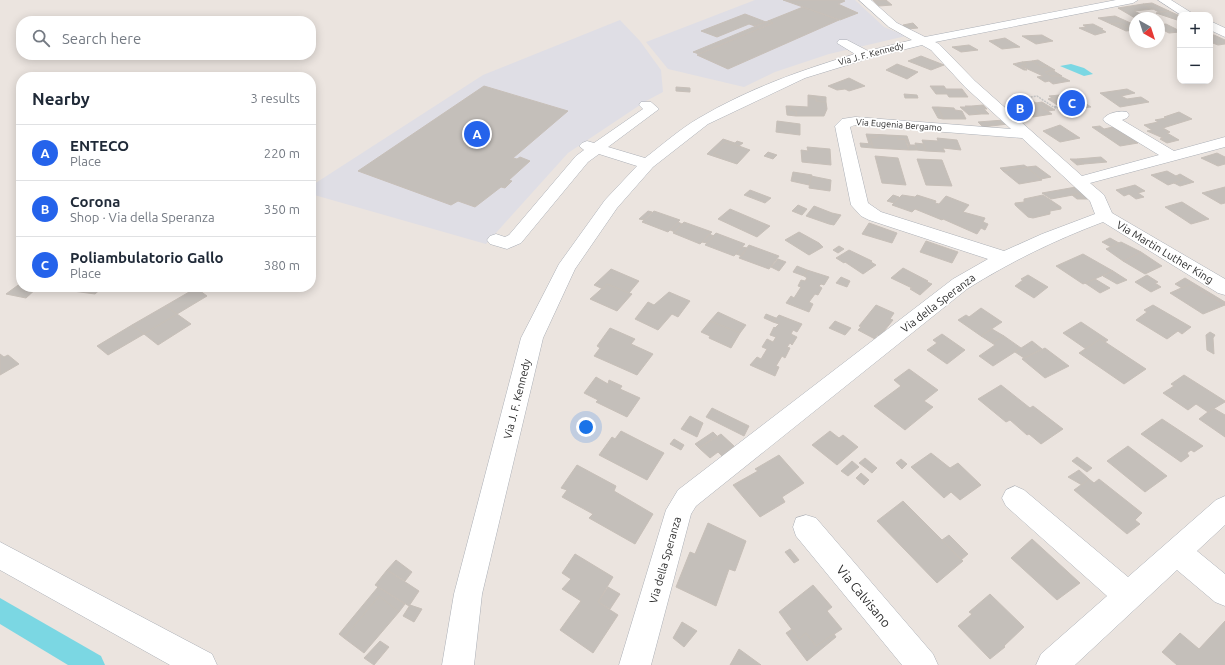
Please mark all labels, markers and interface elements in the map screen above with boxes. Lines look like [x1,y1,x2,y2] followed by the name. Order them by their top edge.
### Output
[1129,12,1165,48] north arrow
[1177,12,1213,84] map controls
[1177,12,1213,48] button: +
[16,16,316,60] search box
[30,27,52,49] icon: search
[62,30,141,47] text: Search here
[837,40,905,68] street label: Via J. F. Kennedy
[1177,48,1213,84] button: −
[1059,88,1085,118] pin: C
[32,89,90,108] text: Nearby
[250,91,300,105] text: 3 results
[1007,93,1033,123] pin: B
[856,117,942,133] street label: Via Eugenia Bergamo
[464,119,490,149] pin: A
[70,137,129,154] text: ENTECO
[40,146,50,160] text: A
[264,146,300,160] text: 220 m
[70,154,101,168] text: Place
[70,193,120,210] text: Corona
[41,202,49,216] text: B
[264,202,300,216] text: 350 m
[70,210,215,224] text: Shop · Via della Speranza
[1114,218,1216,286] street label: Via Martin Luther King
[70,249,224,266] text: Poliambulatorio Gallo
[41,258,49,272] text: C
[264,258,300,272] text: 380 m
[70,266,101,280] text: Place
[899,271,977,335] street label: Via della Speranza
[501,357,533,440] street label: Via J. F. Kennedy
[576,417,596,437] your location
[647,515,683,605] street label: Via della Speranza
[834,562,894,630] street label: Via Calvisano

